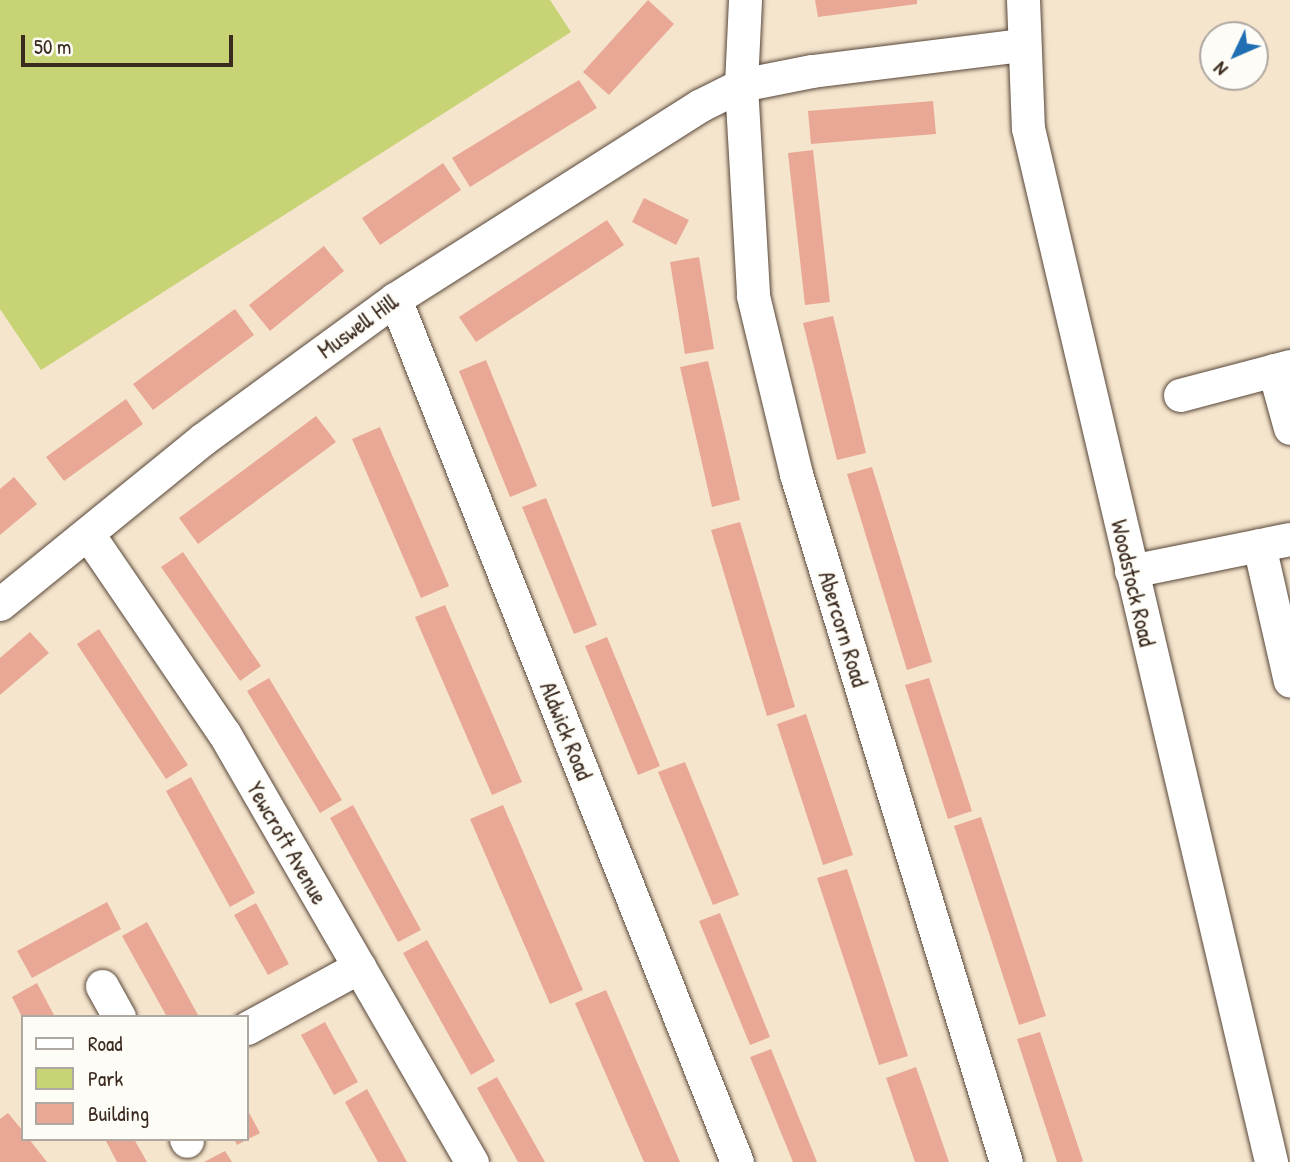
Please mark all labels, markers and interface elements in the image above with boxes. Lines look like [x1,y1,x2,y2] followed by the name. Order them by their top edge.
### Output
[24,21,236,65] scale bar
[1199,21,1269,91] north arrow
[34,32,71,61] text: 50 m
[1207,57,1233,82] text: N
[312,288,404,364] street label: Muswell Hill
[1105,517,1161,649] street label: Woodstock Road
[812,568,874,690] street label: Abercorn Road
[534,678,598,784] street label: Aldwick Road
[241,777,333,909] street label: Yewcroft Avenue
[21,1015,248,1141] legend
[88,1029,122,1058] text: Road
[88,1064,123,1093] text: Park
[88,1099,149,1128] text: Building

